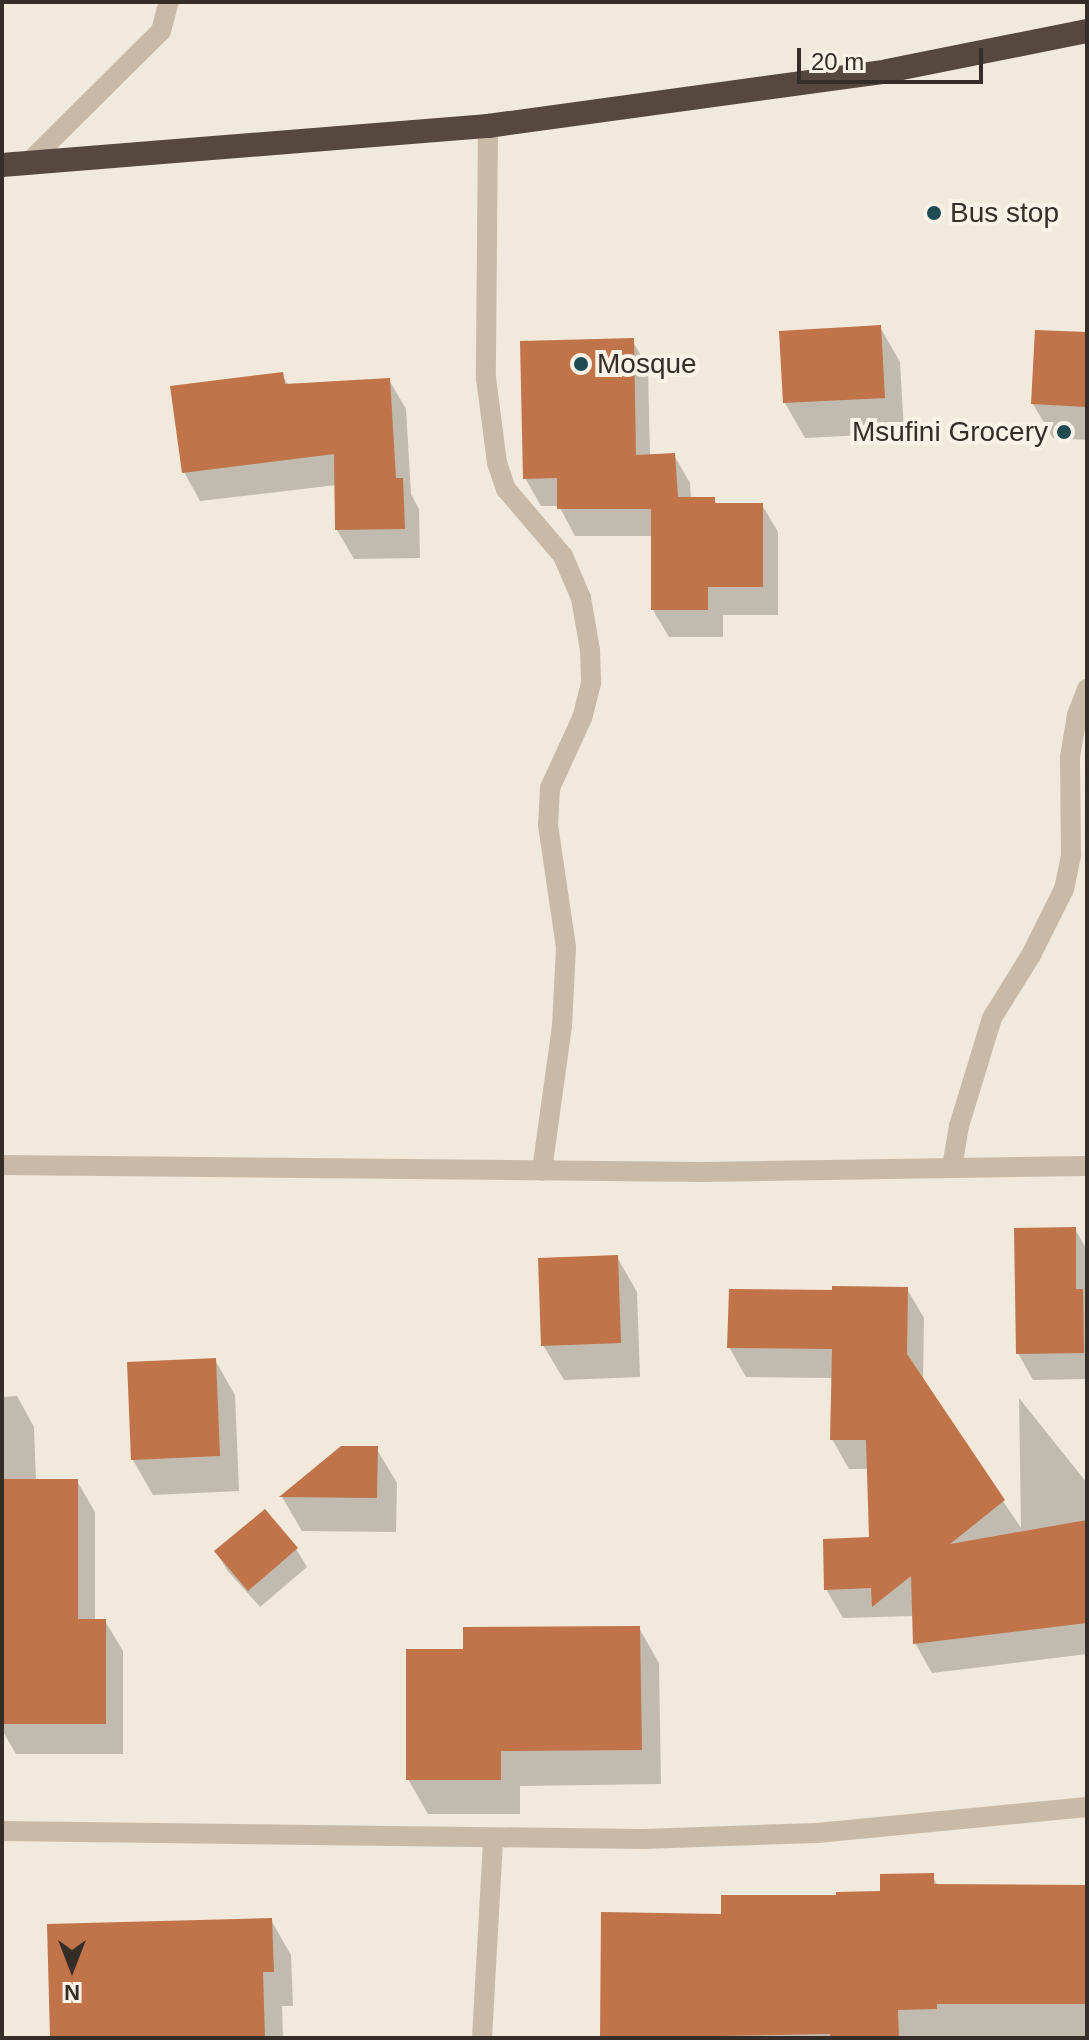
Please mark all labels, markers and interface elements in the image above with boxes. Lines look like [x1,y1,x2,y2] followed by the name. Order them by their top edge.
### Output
[801,32,987,82] scale bar
[811,48,864,75] text: 20 m
[950,196,1059,230] place label: Bus stop
[925,204,943,222] marker: Bus stop
[597,347,697,381] place label: Mosque
[572,355,590,373] marker: Mosque
[852,415,1048,449] place label: Msufini Grocery
[1055,423,1073,441] marker: Msufini Grocery
[32,1928,112,2008] north arrow
[64,1980,80,2005] text: N

